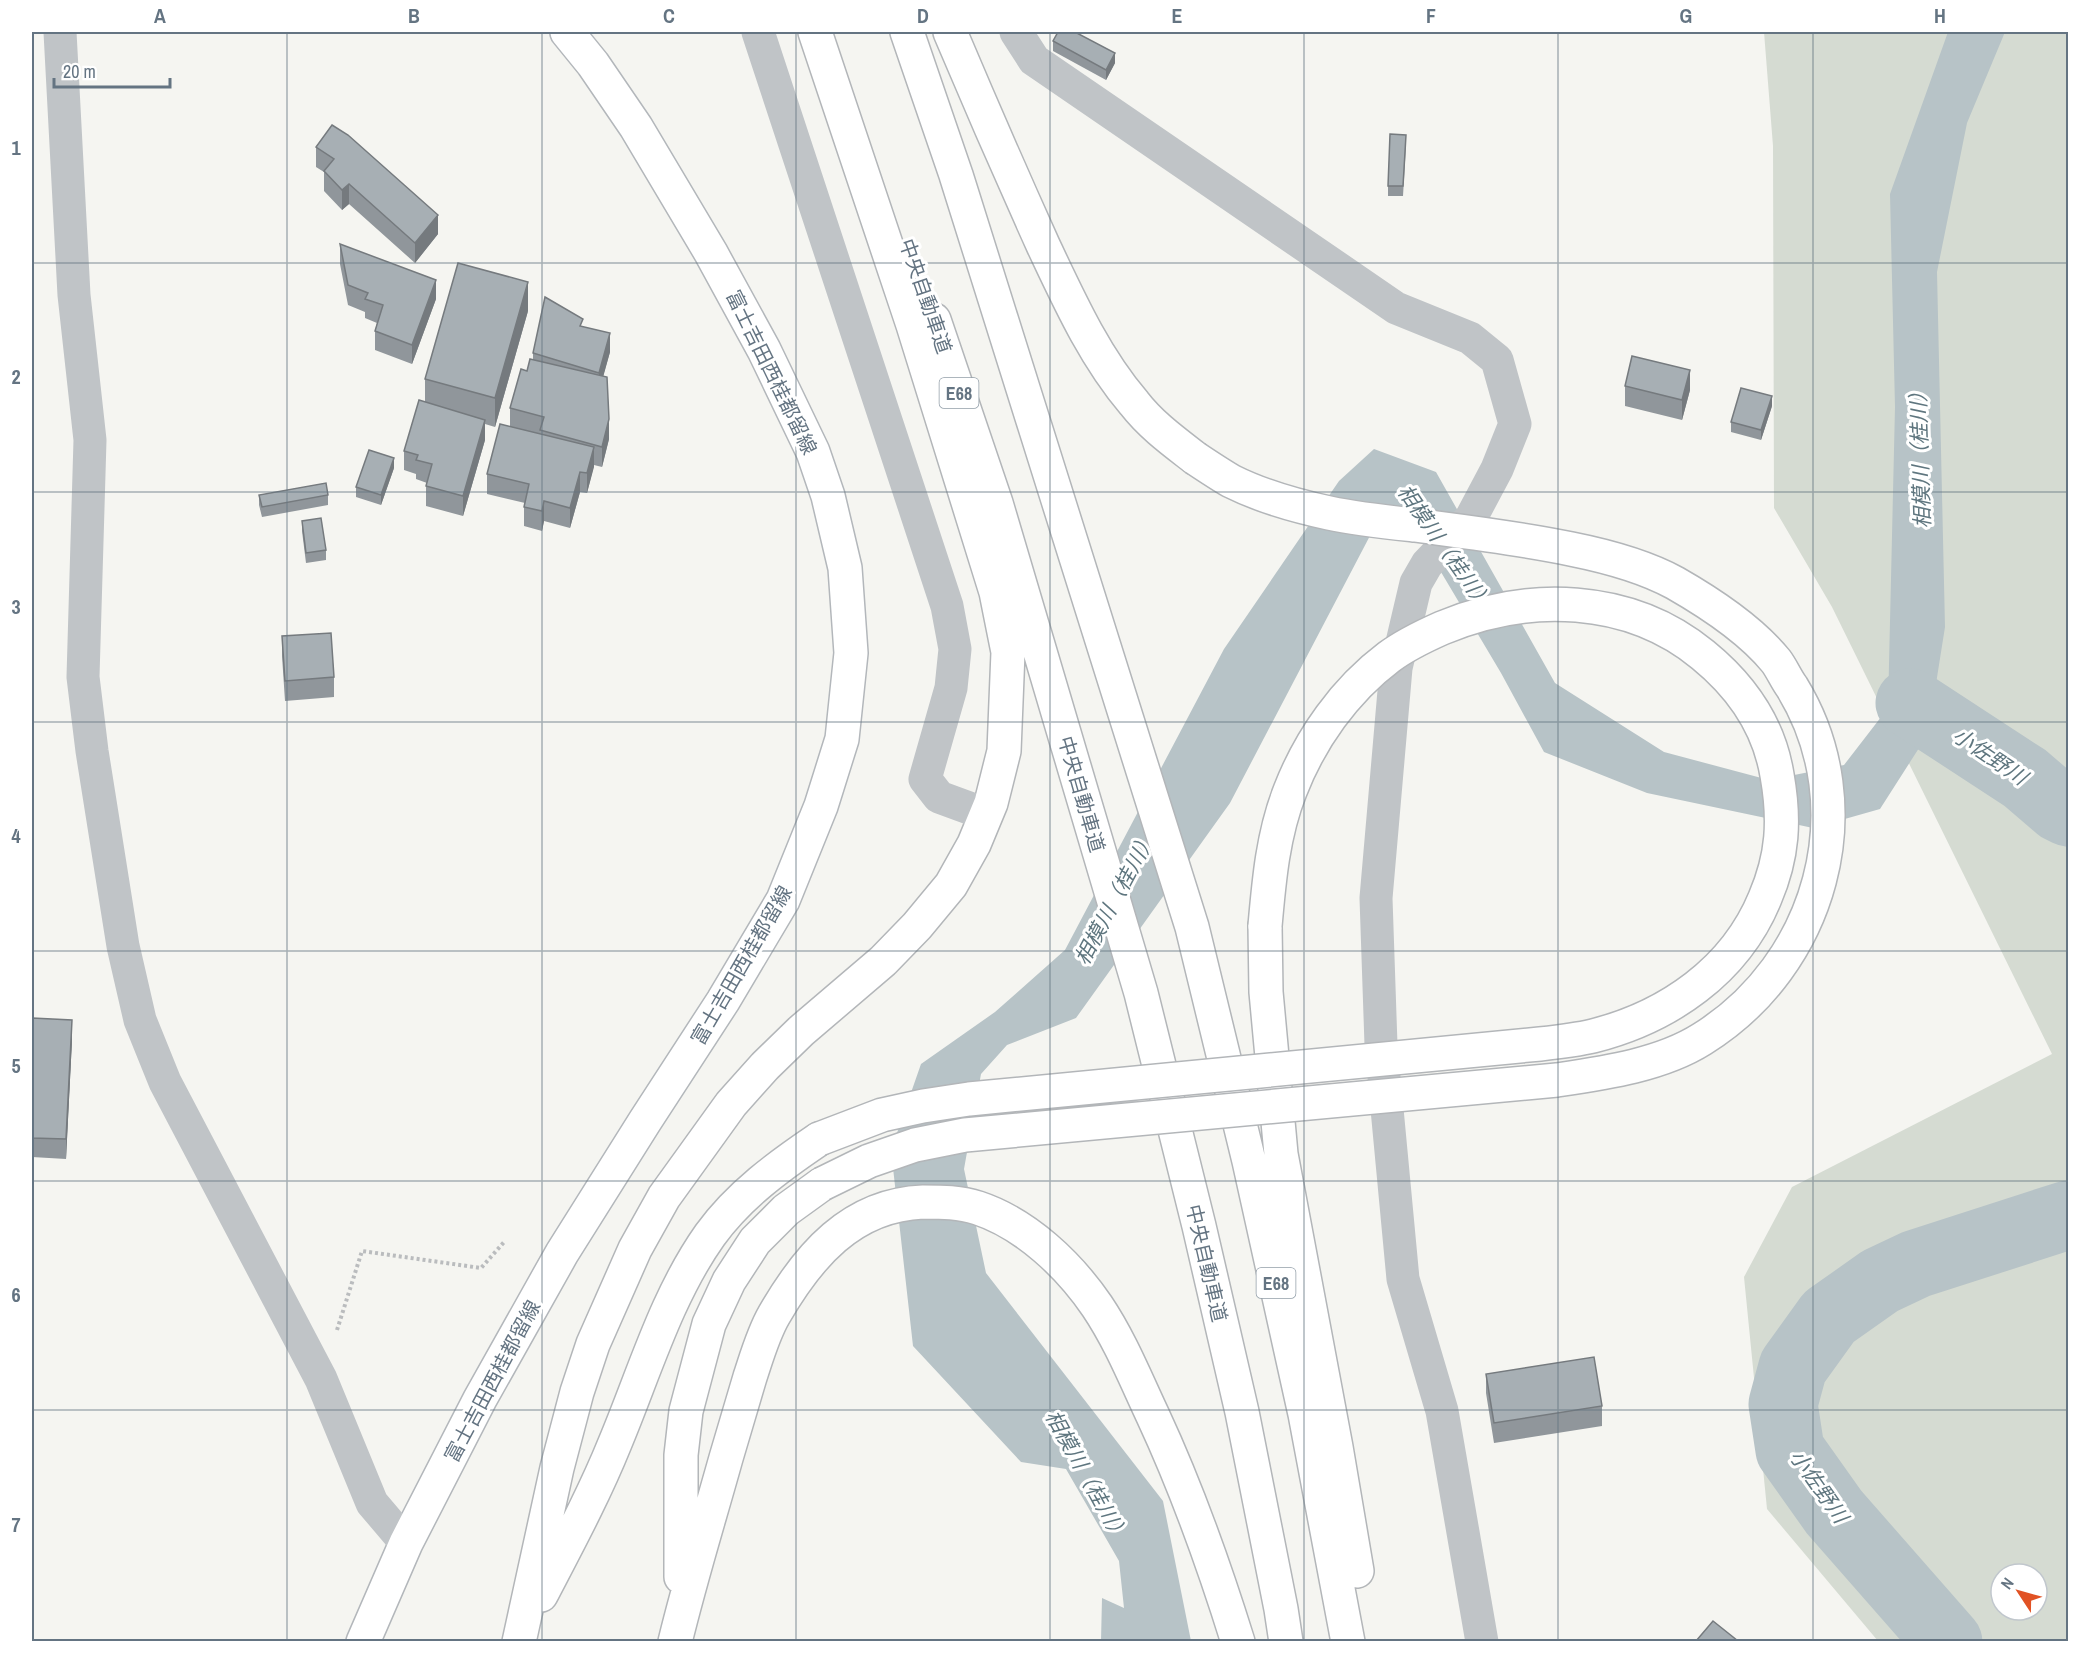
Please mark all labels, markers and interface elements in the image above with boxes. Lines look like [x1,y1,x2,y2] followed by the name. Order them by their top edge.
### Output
[154,2,166,29] text: A
[408,2,420,29] text: B
[663,2,675,29] text: C
[917,2,929,29] text: D
[1172,2,1183,29] text: E
[1426,2,1436,29] text: F
[1680,2,1692,29] text: G
[1934,2,1946,29] text: H
[54,51,170,89] scale bar
[63,59,96,84] text: 20 m
[11,134,21,161] text: 1
[894,235,958,357] street label: 中央自動車道
[720,285,824,459] street label: 富士吉田西桂都留線
[11,363,21,390] text: 2
[940,378,978,408] road number: E68
[1903,381,1937,529] water label: 相模川（桂川）
[1391,478,1499,616] water label: 相模川（桂川）
[11,593,21,620] text: 3
[1947,720,2035,793] water label: 小佐野川
[1052,733,1112,855] street label: 中央自動車道
[11,822,21,849] text: 4
[1068,826,1162,970] water label: 相模川（桂川）
[684,880,798,1050] street label: 富士吉田西桂都留線
[11,1052,21,1079] text: 5
[1180,1202,1234,1324] street label: 中央自動車道
[1256,1268,1296,1298] road number: E68
[11,1281,21,1308] text: 6
[438,1295,546,1467] street label: 富士吉田西桂都留線
[1039,1405,1135,1547] water label: 相模川（桂川）
[1783,1443,1856,1530] water label: 小佐野川
[11,1511,21,1538] text: 7
[1989,1562,2049,1622] north arrow
[1995,1573,2019,1593] text: N

